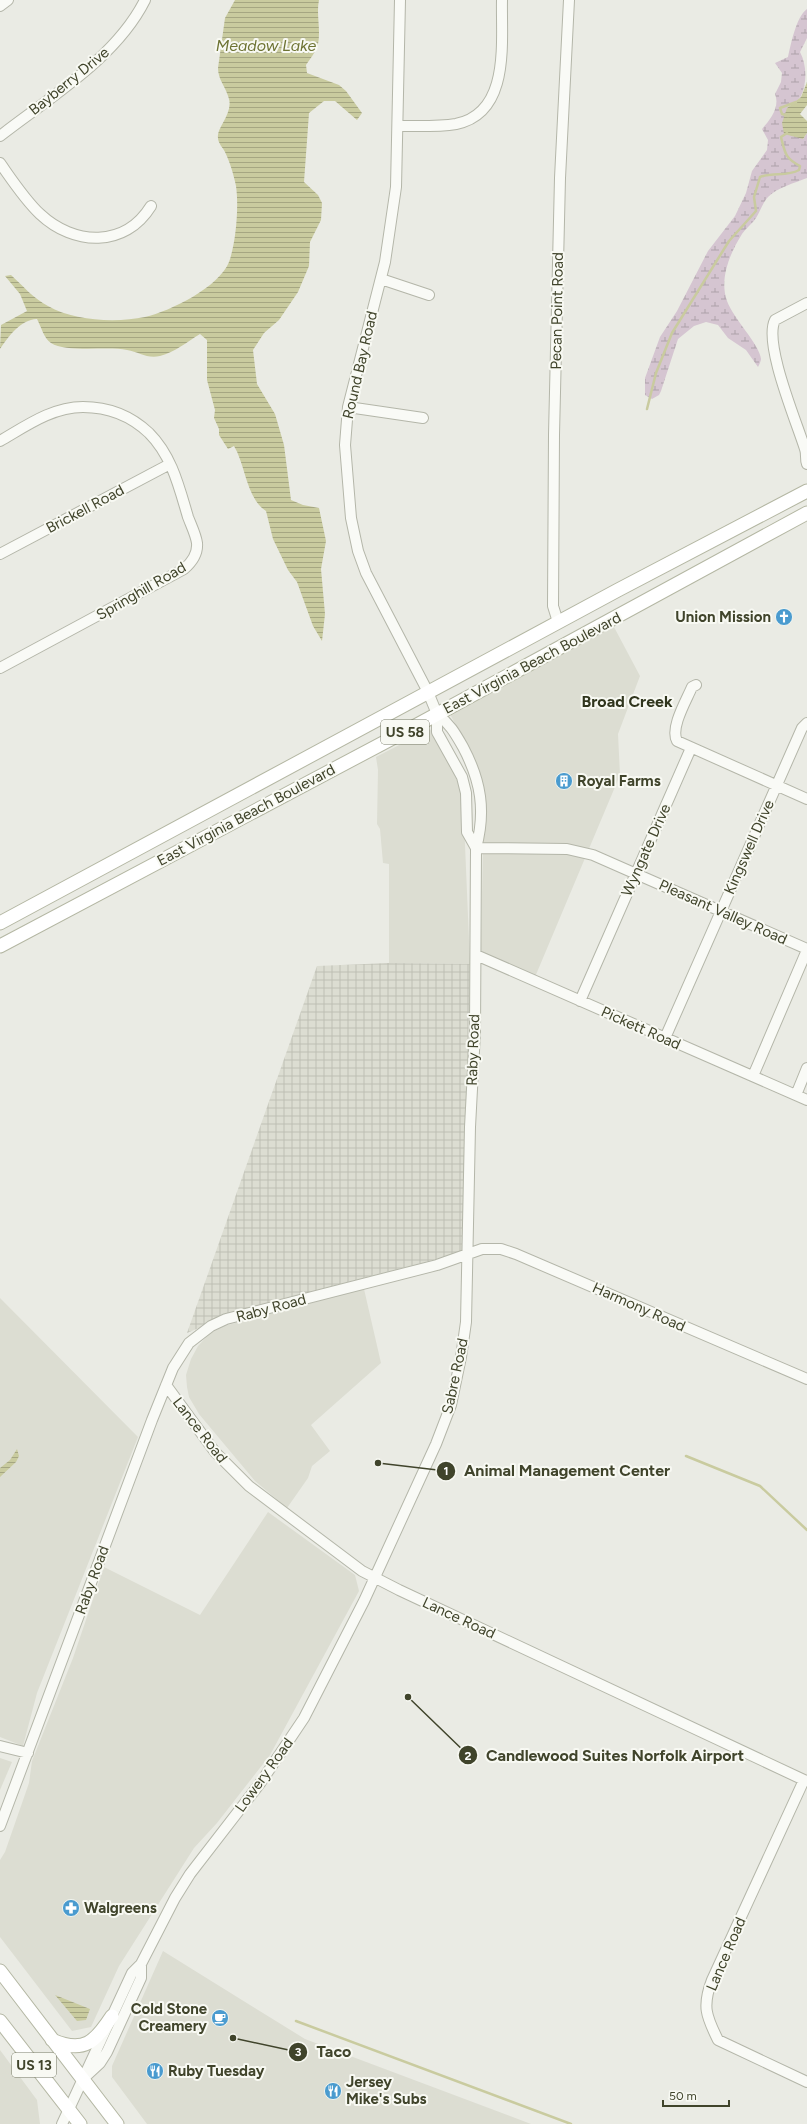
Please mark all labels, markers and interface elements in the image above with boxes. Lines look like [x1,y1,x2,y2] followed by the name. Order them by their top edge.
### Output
[216,36,317,55] water label: Meadow Lake
[25,43,113,119] street label: Bayberry Drive
[547,252,567,370] street label: Pecan Point Road
[339,309,381,421] street label: Round Bay Road
[43,481,127,537] street label: Brickell Road
[93,558,189,624] street label: Springhill Road
[774,607,794,627] church icon: Union Mission
[440,608,624,718] street label: East Virginia Beach Boulevard
[675,608,771,626] place label: Union Mission
[581,692,673,711] district label: Broad Creek
[381,720,429,744] road number: US 58
[154,760,338,870] street label: East Virginia Beach Boulevard
[554,771,574,791] building icon: Royal Farms
[577,772,661,790] place label: Royal Farms
[720,797,778,897] street label: Kingswell Drive
[618,801,674,899] street label: Wyngate Drive
[656,876,790,948] street label: Pleasant Valley Road
[598,1002,684,1054] street label: Pickett Road
[463,1014,483,1086] street label: Raby Road
[590,1278,688,1336] street label: Harmony Road
[234,1290,308,1326] street label: Raby Road
[438,1336,472,1416] street label: Sabre Road
[169,1394,231,1466] street label: Lance Road
[436,1457,678,1485] callout: Animal Management Center
[464,1461,670,1480] text: Animal Management Center
[443,1464,449,1478] text: 1
[71,1543,113,1617] street label: Raby Road
[420,1593,498,1643] street label: Lance Road
[231,1734,297,1816] street label: Lowery Road
[458,1741,752,1769] callout: Candlewood Suites Norfolk Airport
[486,1746,744,1765] text: Candlewood Suites Norfolk Airport
[465,1749,472,1763] text: 2
[61,1898,81,1918] pharmacy icon: Walgreens
[84,1899,157,1917] place label: Walgreens
[702,1914,750,1994] street label: Lance Road
[131,2000,208,2035] place label: Cold Stone Creamery
[210,2008,230,2028] cafe icon: Cold Stone Creamery
[288,2038,359,2066] callout: Taco
[317,2042,351,2061] text: Taco
[295,2045,302,2059] text: 3
[12,2053,56,2077] road number: US 13
[145,2061,165,2081] restaurant icon: Ruby Tuesday
[168,2062,265,2080] place label: Ruby Tuesday
[346,2073,427,2108] place label: Jersey Mike's Subs
[323,2081,343,2101] restaurant icon: Jersey Mike's Subs
[663,2082,729,2108] scale bar
[669,2089,697,2103] text: 50 m

